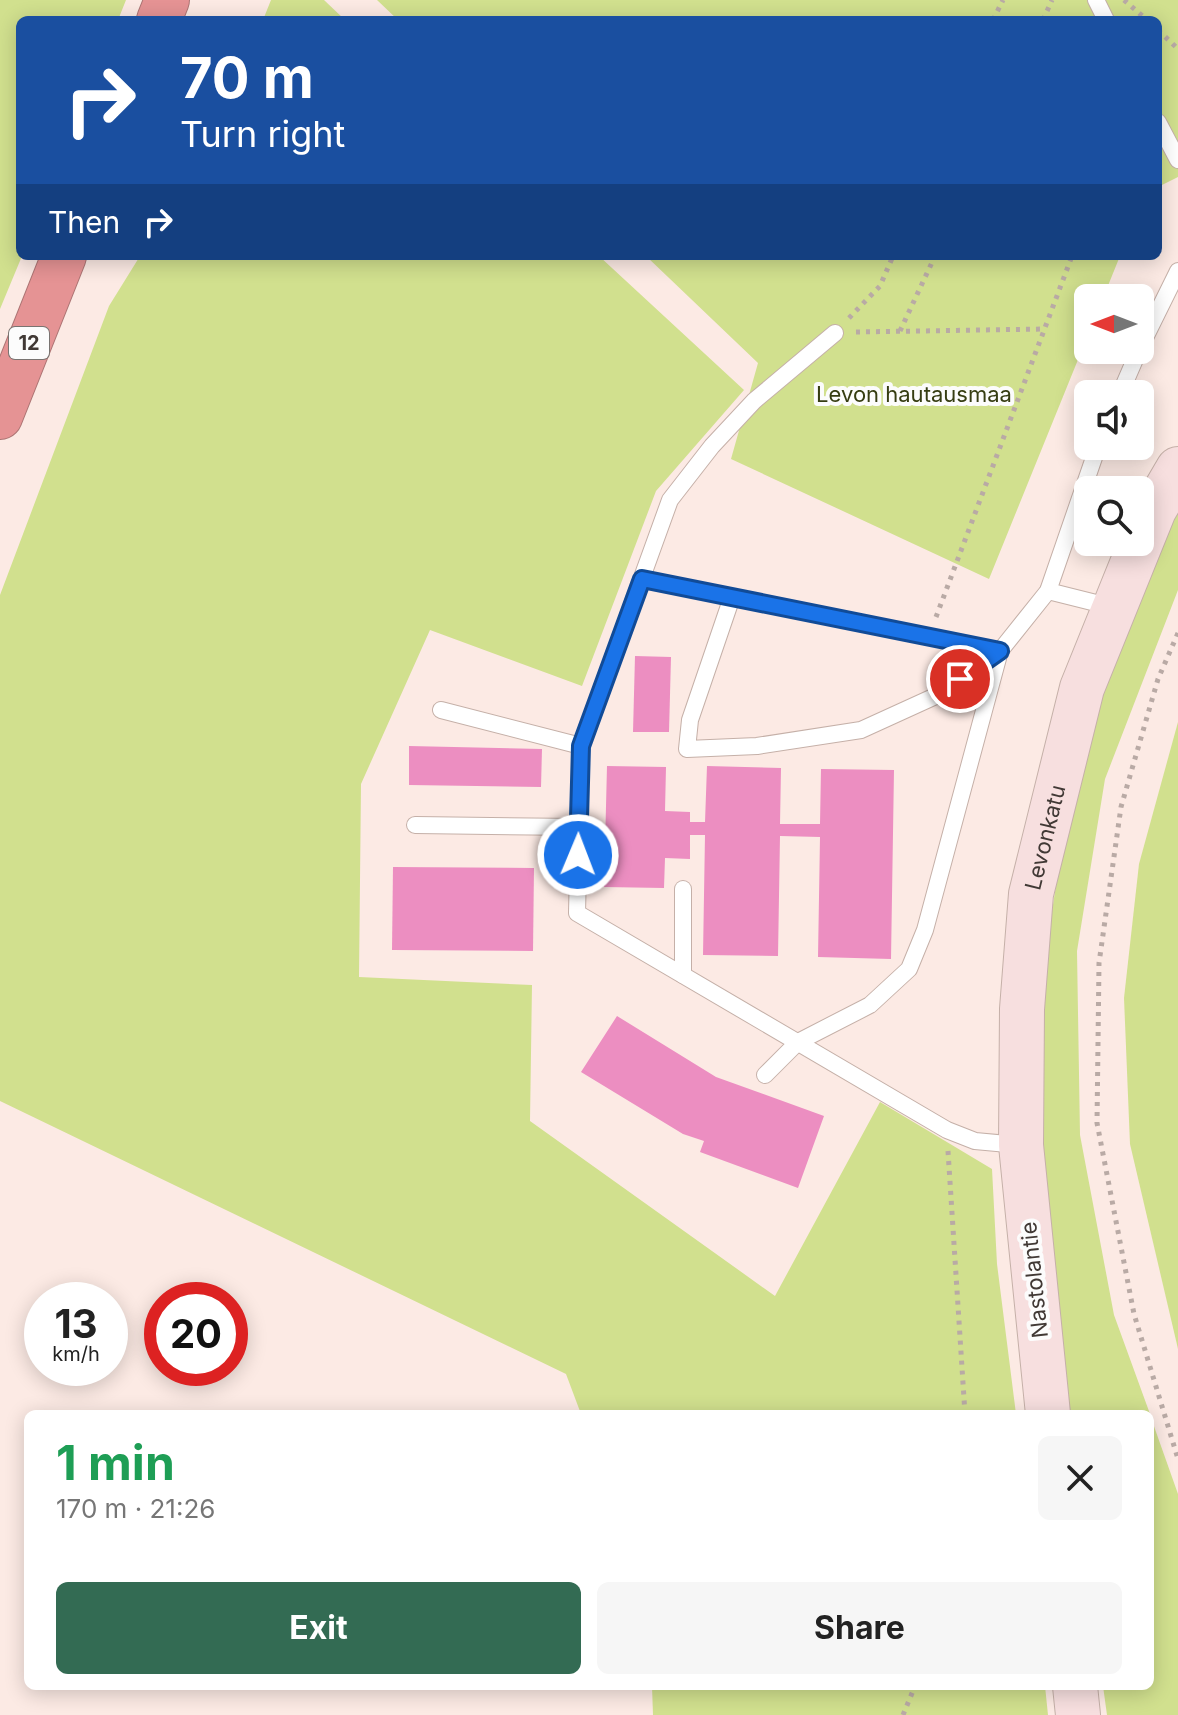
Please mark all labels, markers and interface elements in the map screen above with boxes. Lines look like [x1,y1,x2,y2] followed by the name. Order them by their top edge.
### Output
[180,44,314,112] text: 70 m
[48,48,152,152] icon: right
[180,112,345,156] text: Turn right
[136,200,180,244] icon: right
[48,204,120,240] text: Then
[1074,284,1154,364] north arrow
[1074,284,1154,556] map controls
[9,327,49,359] road number: 12
[1074,380,1154,460] button: sound
[816,381,1012,407] park label: Levon hautausmaa
[1074,476,1154,556] button: search
[926,645,994,713] pin
[938,657,982,701] icon: arrive
[1019,782,1071,893] street label: Levonkatu
[536,813,620,897] position arrow
[1015,1221,1053,1339] street label: Nastolantie
[144,1282,248,1386] speed limit sign: 20
[54,1299,98,1348] text: 13
[52,1342,100,1366] text: km/h
[56,1433,175,1492] text: 1 min
[1038,1436,1122,1520] button: close
[56,1493,215,1524] text: 170 m · 21:26
[56,1582,581,1674] button: Exit
[597,1582,1122,1674] button: Share

